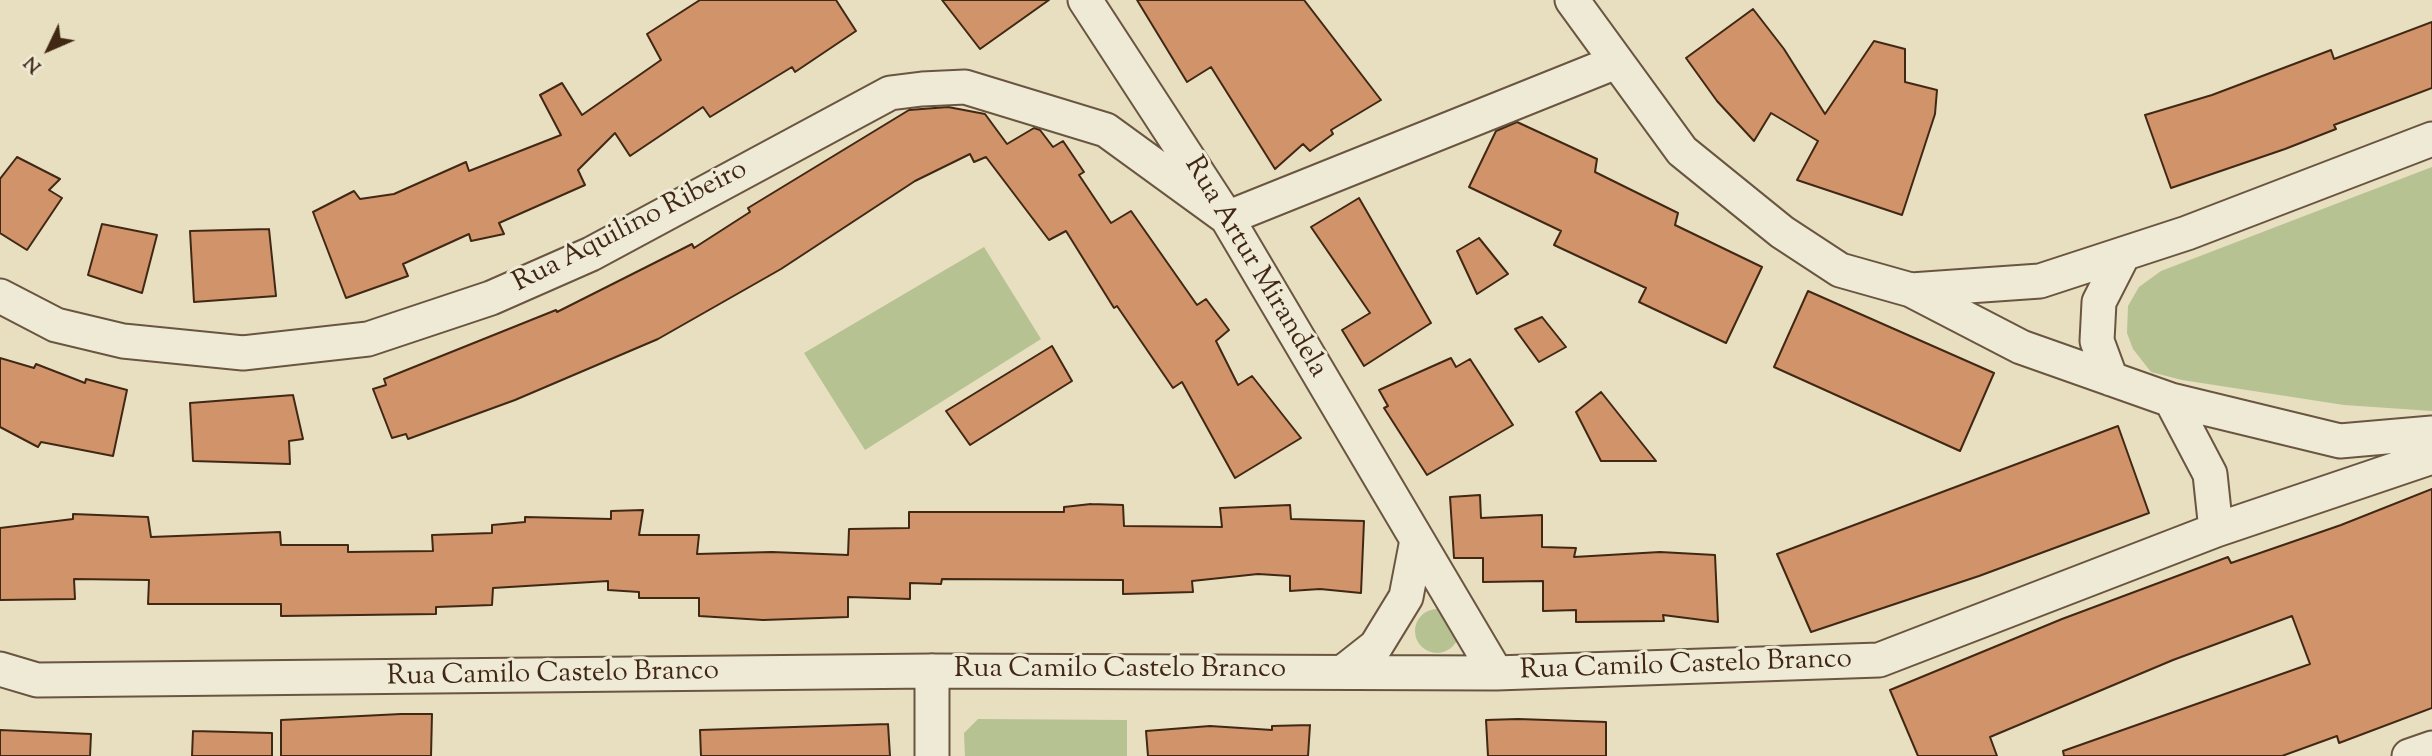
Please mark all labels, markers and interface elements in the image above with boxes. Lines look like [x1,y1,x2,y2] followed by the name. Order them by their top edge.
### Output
[14,14,84,84] north arrow
[19,49,49,79] text: N
[1175,152,1333,384] street label: Rua Artur Mirandela
[508,154,754,302] street label: Rua Aquilino Ribeiro
[1520,644,1852,690] street label: Rua Camilo Castelo Branco
[954,654,1286,688] street label: Rua Camilo Castelo Branco
[387,656,719,696] street label: Rua Camilo Castelo Branco

